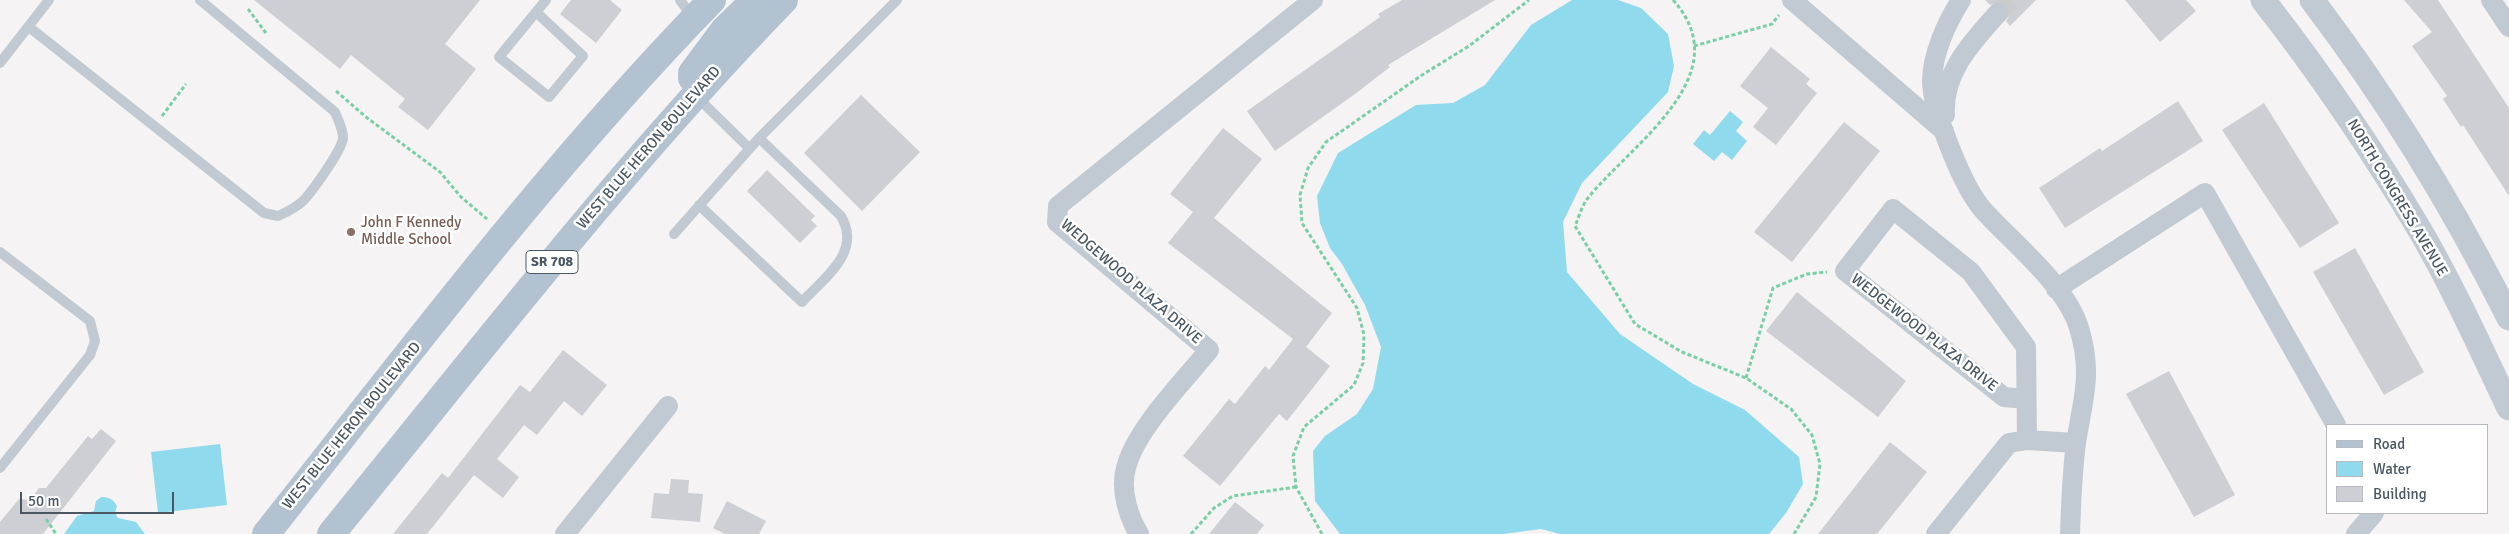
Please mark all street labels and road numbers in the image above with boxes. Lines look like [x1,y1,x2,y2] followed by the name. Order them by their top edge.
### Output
[573,63,725,233] street label: WEST BLUE HERON BOULEVARD
[2343,116,2451,280] street label: NORTH CONGRESS AVENUE
[1057,216,1205,348] street label: WEDGEWOOD PLAZA DRIVE
[526,250,578,274] road number: SR 708
[1847,270,2001,396] street label: WEDGEWOOD PLAZA DRIVE
[279,339,425,513] street label: WEST BLUE HERON BOULEVARD

